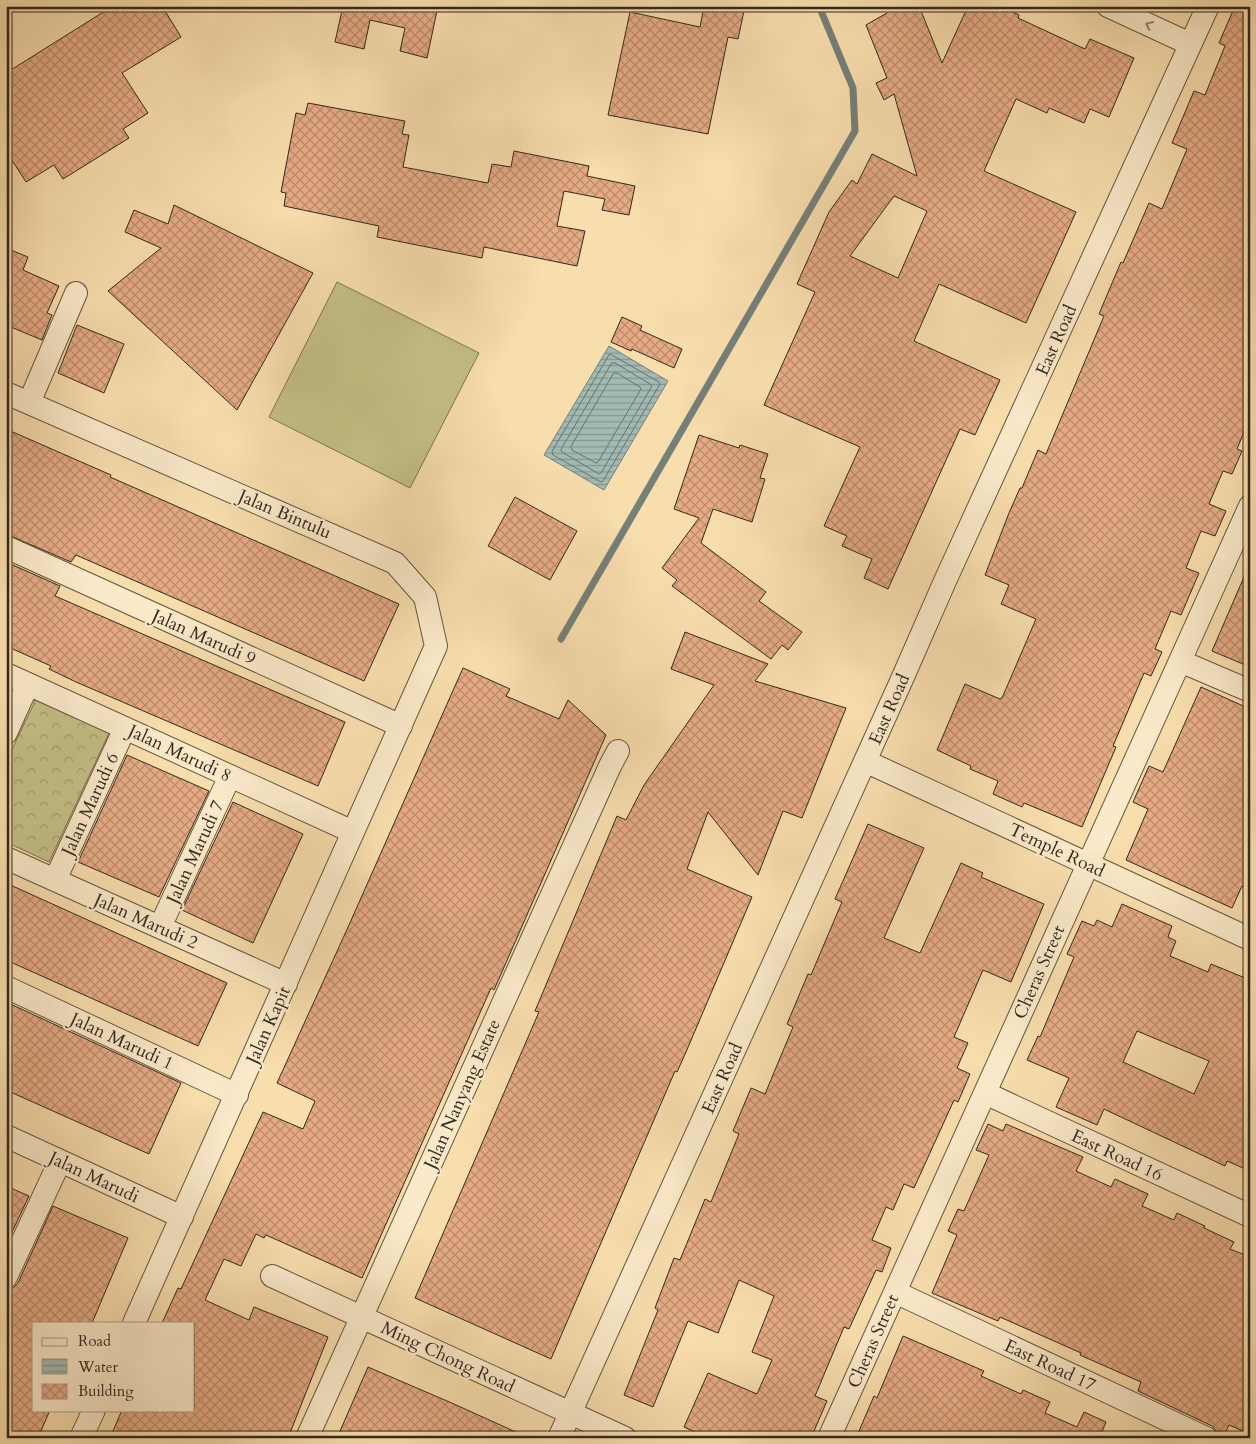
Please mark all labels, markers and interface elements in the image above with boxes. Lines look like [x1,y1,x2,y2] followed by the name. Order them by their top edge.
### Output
[1145,21,1154,32] one-way arrow
[1030,300,1083,380] street label: East Road
[232,482,335,545] street label: Jalan Bintulu
[145,602,260,671] street label: Jalan Marudi 9
[863,669,916,749] street label: East Road
[121,717,235,788] street label: Jalan Marudi 8
[54,749,125,863] street label: Jalan Marudi 6
[159,797,230,911] street label: Jalan Marudi 7
[1005,817,1109,884] street label: Temple Road
[87,886,202,955] street label: Jalan Marudi 2
[1008,921,1071,1023] street label: Cheras Street
[239,982,297,1071] street label: Jalan Kapit
[63,1005,177,1076] street label: Jalan Marudi 1
[417,1015,507,1176] street label: Jalan Nanyang Estate
[696,1038,749,1118] street label: East Road
[1067,1123,1167,1188] street label: East Road 16
[42,1144,143,1209] street label: Jalan Marudi
[842,1290,905,1392] street label: Cheras Street
[377,1315,519,1400] street label: Ming Chong Road
[32,1322,195,1412] legend
[78,1331,111,1351] text: Road
[1000,1333,1100,1398] street label: East Road 17
[77,1357,119,1377] text: Water
[78,1381,134,1401] text: Building

